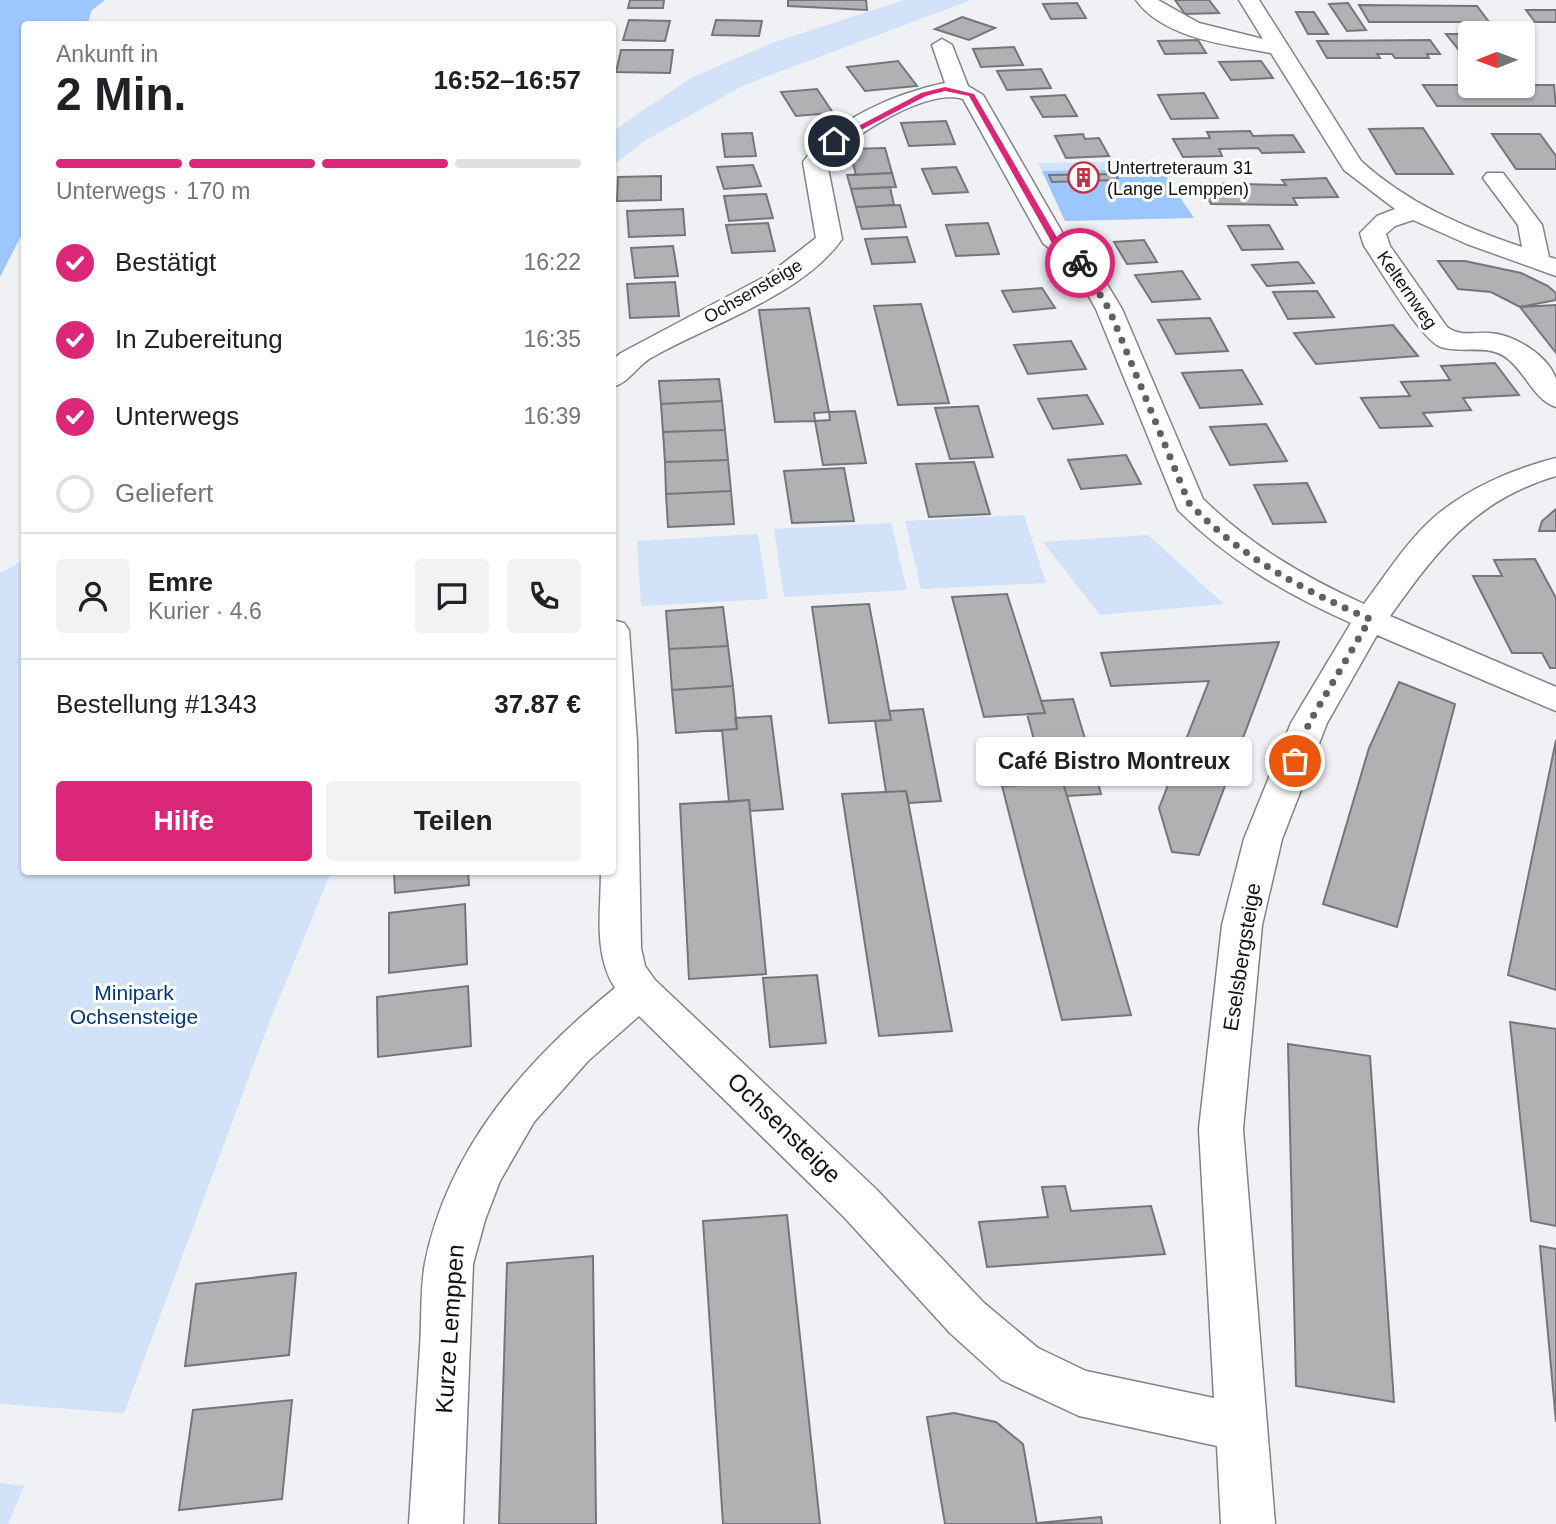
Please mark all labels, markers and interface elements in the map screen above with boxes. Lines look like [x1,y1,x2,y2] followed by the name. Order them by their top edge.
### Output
[1458,21,1535,98] north arrow
[1458,21,1535,98] map controls
[56,41,158,67] text: Ankunft in
[434,65,581,95] text: 16:52–16:57
[56,68,186,120] text: 2 Min.
[804,111,864,171] pin
[815,122,853,160] icon: home
[1107,158,1253,199] place label: Untertreteraum 31 (Lange Lemppen)
[1067,161,1101,195] building icon: Untertreteraum 31 (Lange Lemppen)
[56,178,250,204] text: Unterwegs · 170 m
[1045,228,1115,298] courier
[56,244,94,282] icon: check
[1061,244,1099,282] icon: bike
[115,247,216,277] text: Bestätigt
[1373,247,1441,333] street label: Kelternweg
[523,249,581,275] text: 16:22
[700,255,806,327] street label: Ochsensteige
[56,321,94,359] icon: check
[115,324,283,354] text: In Zubereitung
[523,326,581,352] text: 16:35
[56,398,94,436] icon: check
[115,401,239,431] text: Unterwegs
[523,403,581,429] text: 16:39
[115,478,213,508] text: Geliefert
[56,559,130,633] button: person
[415,559,489,633] button: chat
[507,559,581,633] button: phone
[148,567,213,597] text: Emre
[148,598,262,624] text: Kurier · 4.6
[56,689,257,719] text: Bestellung #1343
[494,689,581,719] text: 37.87 €
[1265,731,1325,791] pin
[976,736,1253,786] callout: Café Bistro Montreux
[1276,742,1314,780] icon: bag
[998,748,1230,774] text: Café Bistro Montreux
[56,781,312,861] button: Hilfe
[326,781,581,861] button: Teilen
[1218,881,1265,1033] street label: Eselsbergsteige
[70,981,198,1028] park label: Minipark Ochsensteige
[722,1067,847,1188] street label: Ochsensteige
[430,1244,469,1414] street label: Kurze Lemppen

